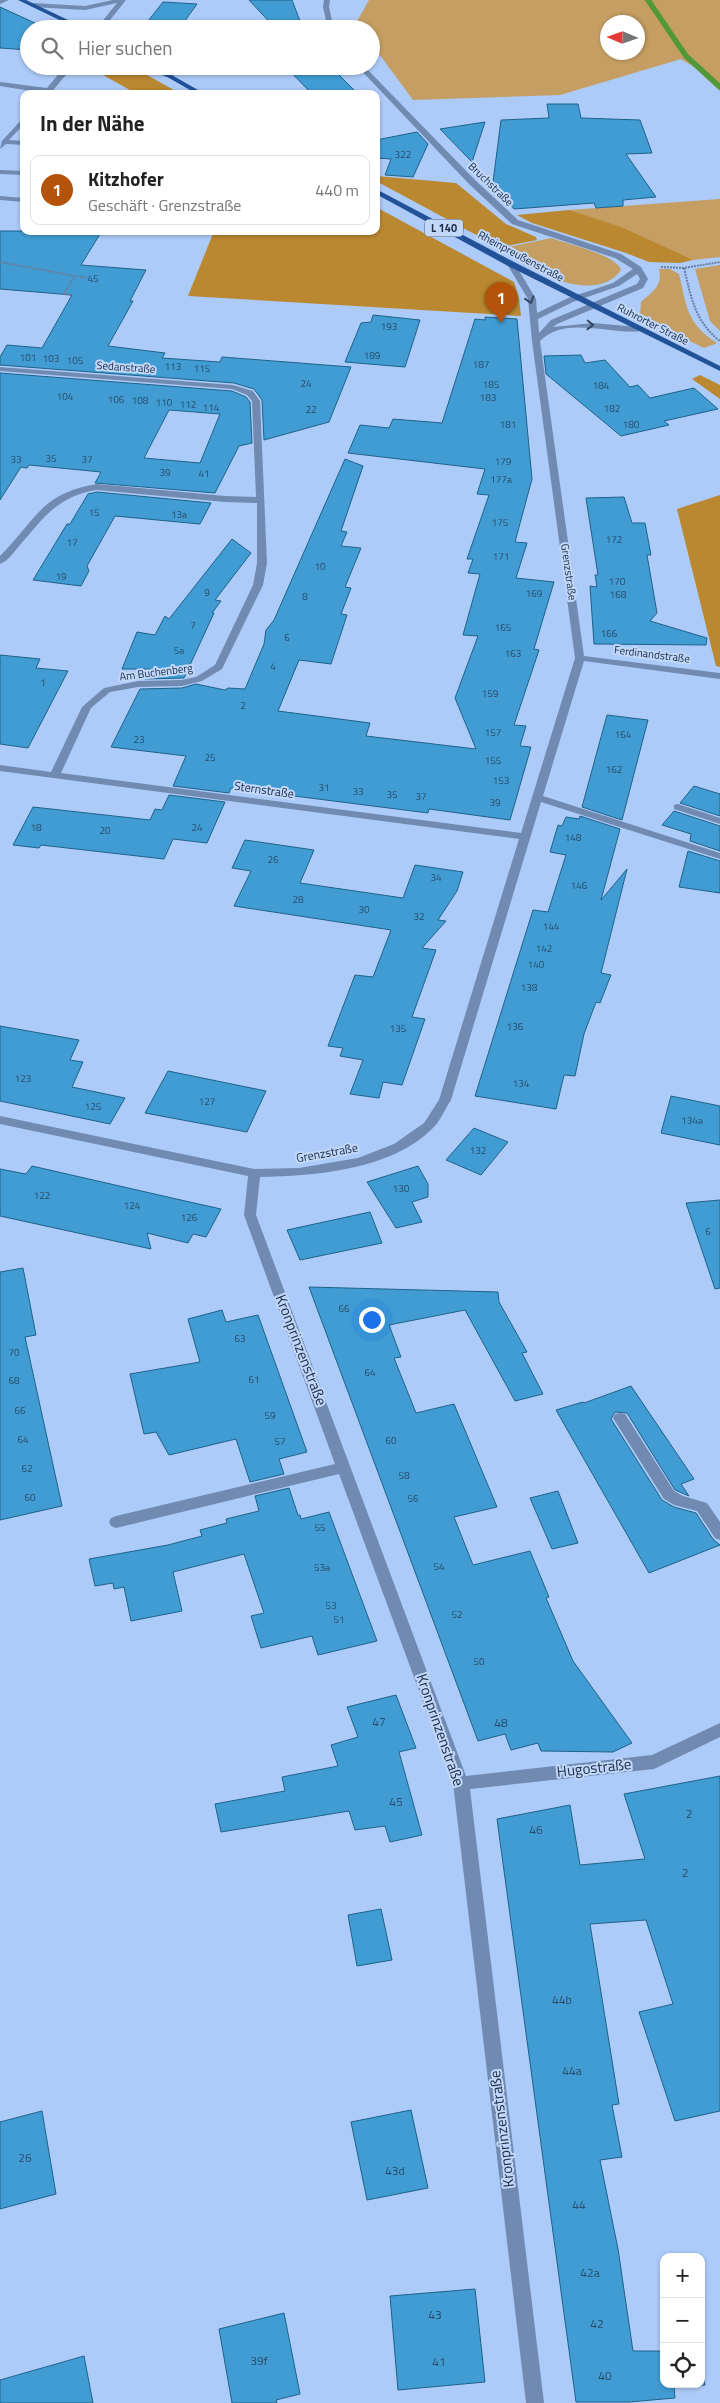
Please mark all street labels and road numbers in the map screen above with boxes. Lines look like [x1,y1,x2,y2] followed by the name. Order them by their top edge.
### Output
[465,158,517,210] street label: Bruchstraße
[425,220,463,237] road number: L 140
[475,227,567,286] street label: Rheinpreußenstraße
[614,299,692,349] street label: Ruhrorter Straße
[96,357,156,377] street label: Sedanstraße
[557,543,581,602] street label: Grenzstraße
[613,641,691,667] street label: Ferdinandstraße
[118,660,194,684] street label: Am Buchenberg
[233,776,295,803] street label: Sternstraße
[295,1138,359,1167] street label: Grenzstraße
[270,1291,333,1409] street label: Kronprinzenstraße
[410,1671,470,1789] street label: Kronprinzenstraße
[556,1752,632,1783] street label: Hugostraße
[483,2069,520,2189] street label: Kronprinzenstraße

